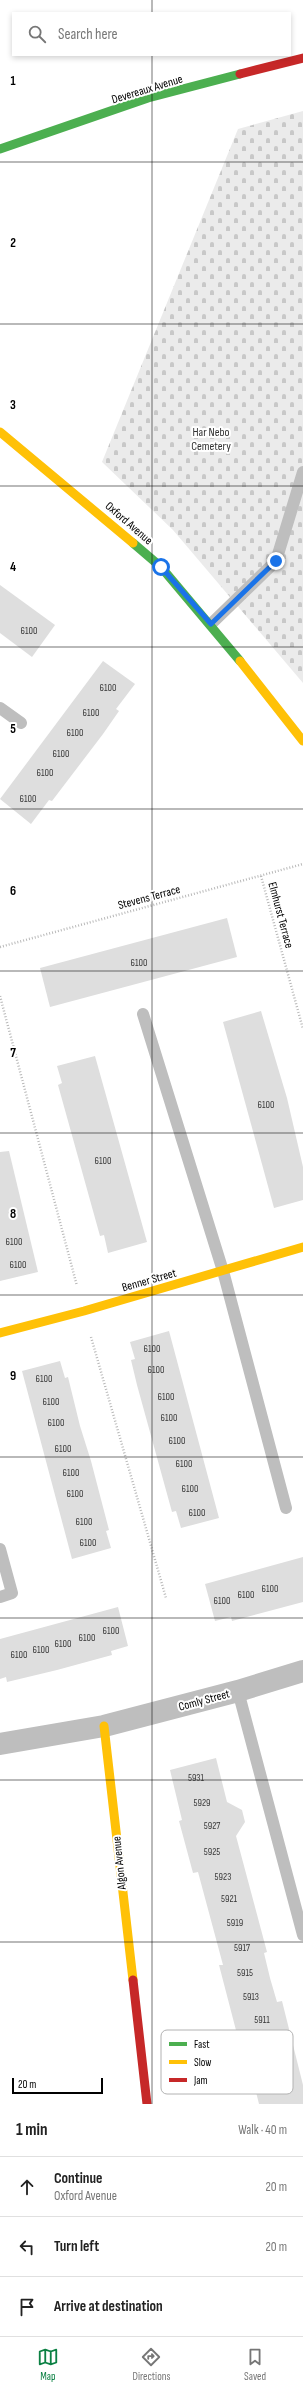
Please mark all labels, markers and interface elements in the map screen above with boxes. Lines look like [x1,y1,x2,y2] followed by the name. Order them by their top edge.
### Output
[12,12,291,56] search box
[26,23,48,45] icon: search
[58,25,118,44] text: Search here
[110,72,185,107] street label: Devereaux Avenue
[10,73,16,89] text: 1
[10,235,16,251] text: 2
[10,397,16,413] text: 3
[191,425,231,454] park label: Har Nebo Cemetery
[102,499,156,548] street label: Oxford Avenue
[267,552,285,570] route end
[152,558,170,576] route start
[10,559,16,575] text: 4
[21,625,37,637] house number: 6100
[100,682,116,694] house number: 6100
[83,707,99,719] house number: 6100
[10,721,16,737] text: 5
[67,727,83,739] house number: 6100
[53,748,69,760] house number: 6100
[37,767,53,779] house number: 6100
[20,793,36,805] house number: 6100
[264,880,297,950] street label: Elmhurst Terrace
[116,882,182,913] street label: Stevens Terrace
[10,883,16,899] text: 6
[131,957,147,969] house number: 6100
[10,1045,16,1061] text: 7
[258,1099,274,1111] house number: 6100
[95,1155,111,1167] house number: 6100
[10,1206,16,1222] text: 8
[6,1236,22,1248] house number: 6100
[10,1259,26,1271] house number: 6100
[120,1265,178,1295] street label: Benner Street
[144,1343,160,1355] house number: 6100
[148,1364,164,1376] house number: 6100
[10,1368,16,1384] text: 9
[36,1373,52,1385] house number: 6100
[158,1391,174,1403] house number: 6100
[43,1396,59,1408] house number: 6100
[161,1412,177,1424] house number: 6100
[48,1417,64,1429] house number: 6100
[169,1435,185,1447] house number: 6100
[55,1443,71,1455] house number: 6100
[176,1458,192,1470] house number: 6100
[63,1467,79,1479] house number: 6100
[182,1483,198,1495] house number: 6100
[67,1488,83,1500] house number: 6100
[189,1507,205,1519] house number: 6100
[76,1516,92,1528] house number: 6100
[80,1537,96,1549] house number: 6100
[262,1583,278,1595] house number: 6100
[238,1589,254,1601] house number: 6100
[214,1595,230,1607] house number: 6100
[103,1625,119,1637] house number: 6100
[79,1632,95,1644] house number: 6100
[55,1638,71,1650] house number: 6100
[33,1644,49,1656] house number: 6100
[11,1649,27,1661] house number: 6100
[177,1686,232,1715] street label: Comly Street
[188,1772,205,1784] house number: 5931
[194,1797,211,1809] house number: 5929
[204,1820,220,1832] house number: 5927
[109,1835,130,1891] street label: Algon Avenue
[204,1846,220,1858] house number: 5925
[215,1871,231,1883] house number: 5923
[221,1893,238,1905] house number: 5921
[227,1917,243,1929] house number: 5919
[234,1942,250,1954] house number: 5917
[237,1967,253,1979] house number: 5915
[243,1991,259,2003] house number: 5913
[254,2014,270,2026] house number: 5911
[161,2030,293,2094] legend
[194,2038,210,2051] text: Fast
[194,2056,211,2069] text: Slow
[193,2074,208,2087] text: Jam
[12,2076,103,2095] scale bar
[18,2078,36,2091] text: 20 m
[16,2120,48,2140] text: 1 min
[238,2122,287,2138] text: Walk · 40 m
[54,2169,103,2188] text: Continue
[16,2176,38,2198] icon: ahead
[265,2179,287,2195] text: 20 m
[54,2188,117,2204] text: Oxford Avenue
[16,2236,38,2258] icon: left
[54,2237,99,2256] text: Turn left
[265,2239,287,2255] text: 20 m
[16,2296,38,2318] icon: arrive
[54,2297,163,2316] text: Arrive at destination
[37,2346,59,2383] tab: Map
[133,2346,170,2383] tab: Directions
[244,2346,266,2383] tab: Saved

